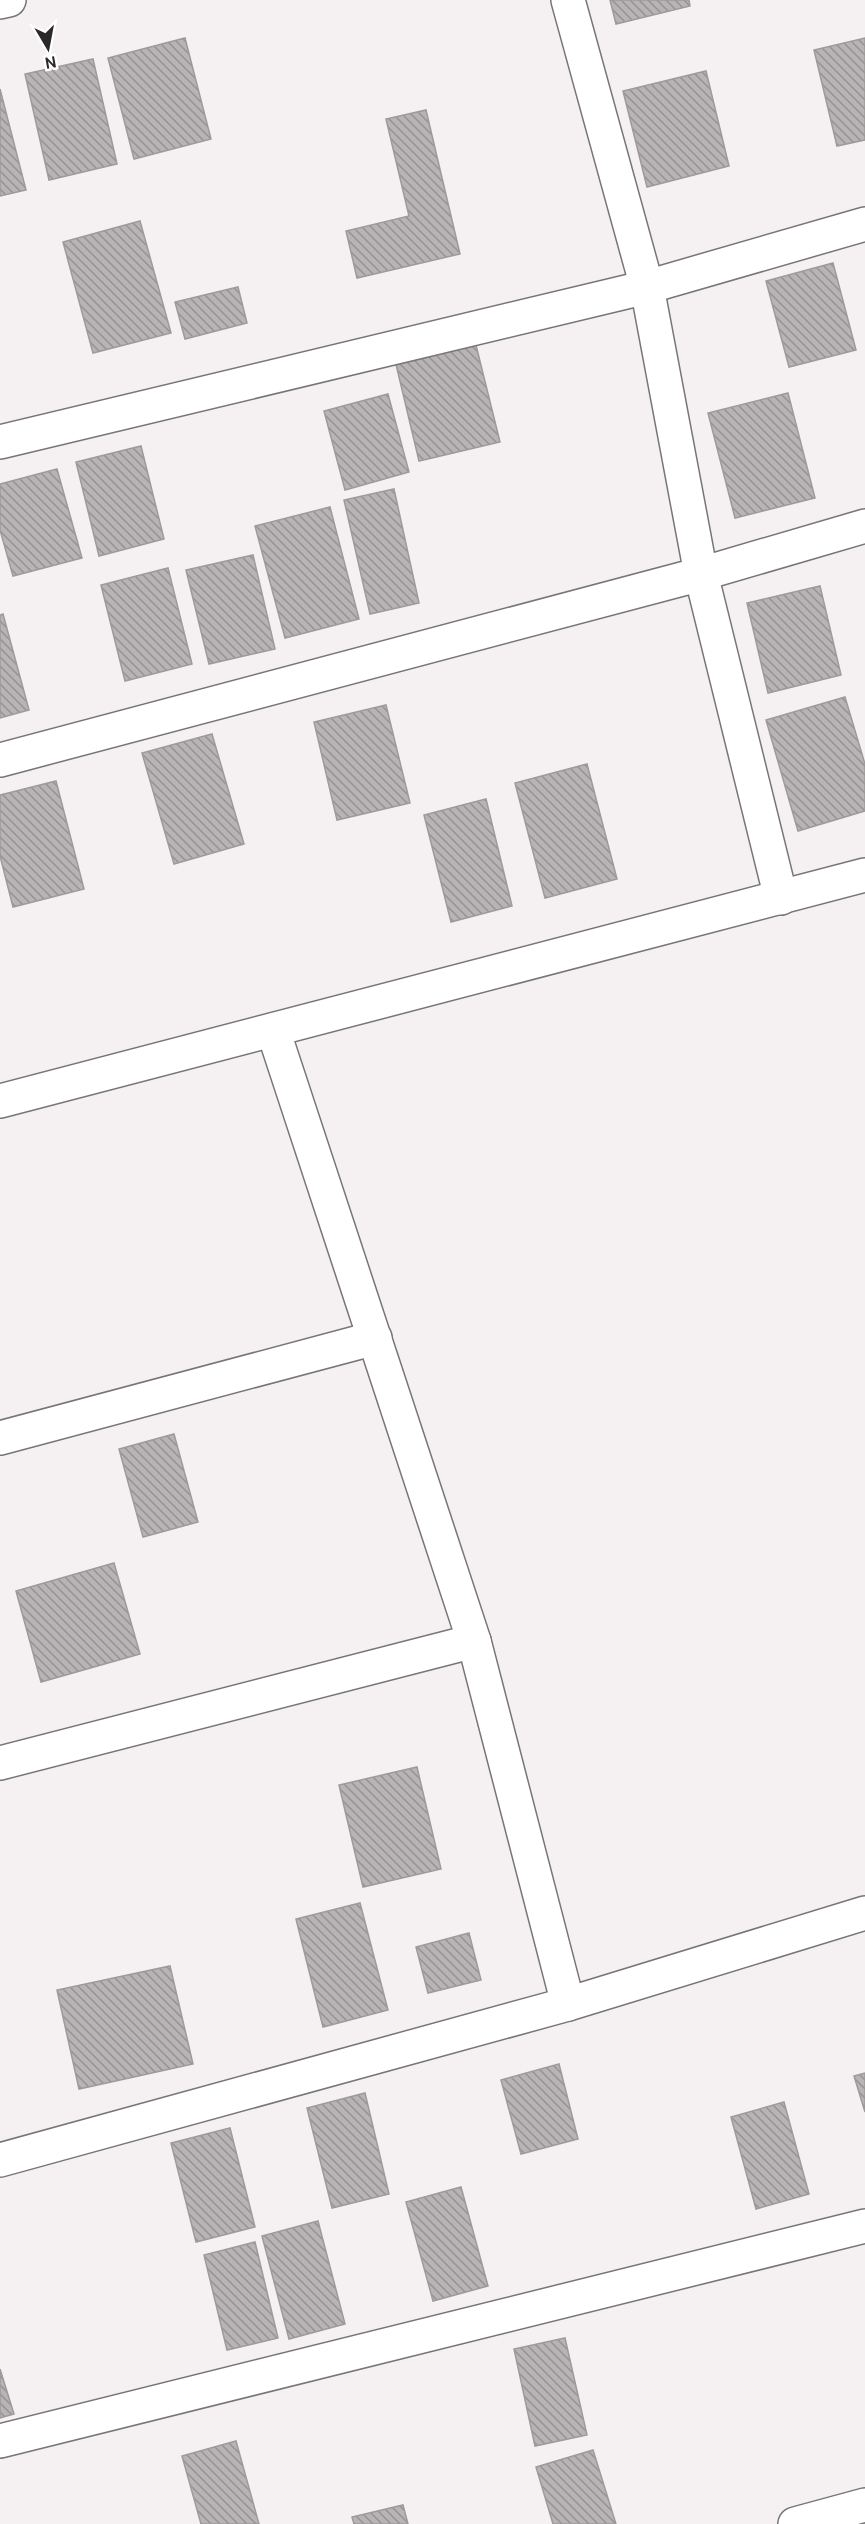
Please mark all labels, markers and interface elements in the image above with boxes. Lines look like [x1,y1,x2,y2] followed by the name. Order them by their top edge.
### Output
[18,18,78,78] north arrow
[43,52,58,73] text: N

